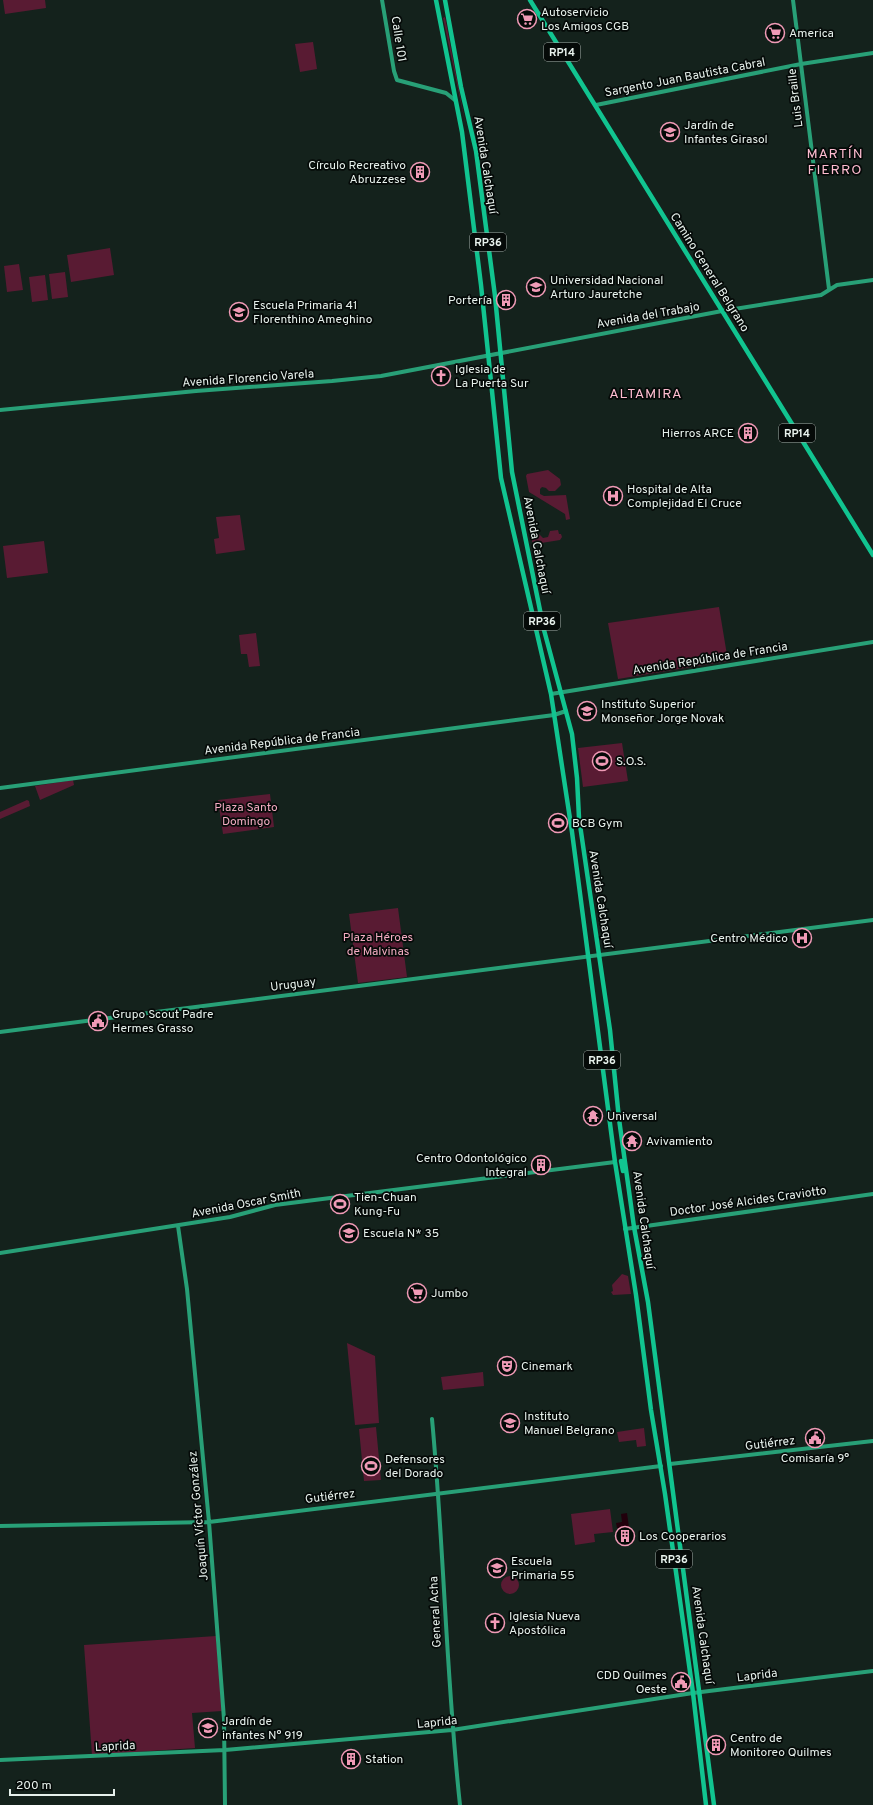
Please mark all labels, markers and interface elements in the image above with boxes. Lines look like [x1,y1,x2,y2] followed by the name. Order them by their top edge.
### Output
[541,5,629,35] place label: Autoservicio Los Amigos CGB
[516,8,538,30] supermarket icon: Autoservicio Los Amigos CGB
[386,15,410,63] street label: Calle 101
[764,22,786,44] supermarket icon: America
[789,26,834,42] place label: America
[544,43,580,61] road number: RP14
[603,55,767,101] street label: Sargento Juan Bautista Cabral
[784,67,808,128] street label: Luis Braille
[469,115,501,216] street label: Avenida Calchaquí
[684,118,768,148] place label: Jardín de Infantes Girasol
[659,121,681,143] school or university icon: Jardín de Infantes Girasol
[806,145,864,179] district label: MARTÍN FIERRO
[308,158,406,188] place label: Círculo Recreativo Abruzzese
[409,161,431,183] building icon: Círculo Recreativo Abruzzese
[666,210,753,335] street label: Camino General Belgrano
[470,233,506,251] road number: RP36
[550,273,663,303] place label: Universidad Nacional Arturo Jauretche
[525,276,547,298] school or university icon: Universidad Nacional Arturo Jauretche
[495,289,517,311] building icon: Portería
[448,293,492,309] place label: Portería
[253,298,373,328] place label: Escuela Primaria 41 Florenthino Ameghino
[595,299,701,333] street label: Avenida del Trabajo
[228,301,250,323] school or university icon: Escuela Primaria 41 Florenthino Ameghino
[455,362,529,392] place label: Iglesia de La Puerta Sur
[430,365,452,387] church icon: Iglesia de La Puerta Sur
[182,366,315,392] street label: Avenida Florencio Varela
[609,386,683,403] district label: ALTAMIRA
[737,422,759,444] building icon: Hierros ARCE
[779,424,815,442] road number: RP14
[662,426,734,442] place label: Hierros ARCE
[627,482,742,512] place label: Hospital de Alta Complejidad El Cruce
[602,485,624,507] hospital icon: Hospital de Alta Complejidad El Cruce
[519,495,553,596] street label: Avenida Calchaquí
[524,612,560,630] road number: RP36
[632,639,789,679] street label: Avenida República de Francia
[601,697,724,727] place label: Instituto Superior Monseñor Jorge Novak
[576,700,598,722] school or university icon: Instituto Superior Monseñor Jorge Novak
[203,725,361,759] street label: Avenida República de Francia
[591,750,613,772] sports icon: S.O.S.
[616,754,646,770] place label: S.O.S.
[214,800,278,830] park label: Plaza Santo Domingo
[547,812,569,834] sports icon: BCB Gym
[572,816,623,832] place label: BCB Gym
[584,849,616,950] street label: Avenida Calchaquí
[791,927,813,949] hospital icon: Centro Médico
[343,930,413,960] park label: Plaza Héroes de Malvinas
[710,931,788,947] place label: Centro Médico
[269,974,317,996] street label: Uruguay
[112,1007,213,1037] place label: Grupo Scout Padre Hermes Grasso
[87,1010,109,1032] public building icon: Grupo Scout Padre Hermes Grasso
[584,1051,620,1069] road number: RP36
[582,1105,604,1127] temple icon: Universal
[607,1109,657,1125] place label: Universal
[621,1130,643,1152] temple icon: Avivamiento
[646,1134,713,1150] place label: Avivamiento
[416,1151,527,1181] place label: Centro Odontológico Integral
[530,1154,552,1176] building icon: Centro Odontológico Integral
[628,1170,658,1271] street label: Avenida Calchaquí
[669,1183,828,1221] street label: Doctor José Alcides Craviotto
[190,1186,302,1222] street label: Avenida Oscar Smith
[354,1190,417,1220] place label: Tien-Chuan Kung-Fu
[329,1193,351,1215] sports icon: Tien-Chuan Kung-Fu
[338,1222,360,1244] school or university icon: Escuela N* 35
[363,1226,439,1242] place label: Escuela N* 35
[406,1282,428,1304] supermarket icon: Jumbo
[431,1286,468,1302] place label: Jumbo
[496,1355,518,1377] theatre icon: Cinemark
[521,1359,573,1375] place label: Cinemark
[524,1409,615,1439] place label: Instituto Manuel Belgrano
[499,1412,521,1434] school or university icon: Instituto Manuel Belgrano
[804,1427,826,1449] public building icon: Comisaría 9°
[744,1433,796,1455] street label: Gutiérrez
[185,1450,213,1582] street label: Joaquín Víctor González
[781,1451,849,1467] place label: Comisaría 9°
[385,1452,445,1482] place label: Defensores del Dorado
[360,1455,382,1477] sports icon: Defensores del Dorado
[304,1486,356,1508] street label: Gutiérrez
[614,1525,636,1547] building icon: Los Cooperarios
[639,1529,726,1545] place label: Los Cooperarios
[656,1550,692,1568] road number: RP36
[511,1554,575,1584] place label: Escuela Primaria 55
[486,1557,508,1579] school or university icon: Escuela Primaria 55
[426,1576,446,1648] street label: General Acha
[687,1585,717,1686] street label: Avenida Calchaquí
[509,1609,580,1639] place label: Iglesia Nueva Apostólica
[484,1612,506,1634] church icon: Iglesia Nueva Apostólica
[736,1666,778,1686] street label: Laprida
[596,1668,667,1698] place label: CDD Quilmes Oeste
[670,1671,692,1693] public building icon: CDD Quilmes Oeste
[416,1713,458,1733] street label: Laprida
[222,1714,303,1744] place label: Jardín de infantes N° 919
[197,1717,219,1739] school or university icon: Jardín de infantes N° 919
[730,1731,832,1761] place label: Centro de Monitoreo Quilmes
[705,1734,727,1756] building icon: Centro de Monitoreo Quilmes
[94,1738,136,1756] street label: Laprida
[340,1748,362,1770] building icon: Station
[365,1752,403,1768] place label: Station
[10,1771,114,1797] scale bar
[16,1778,52,1794] text: 200 m

